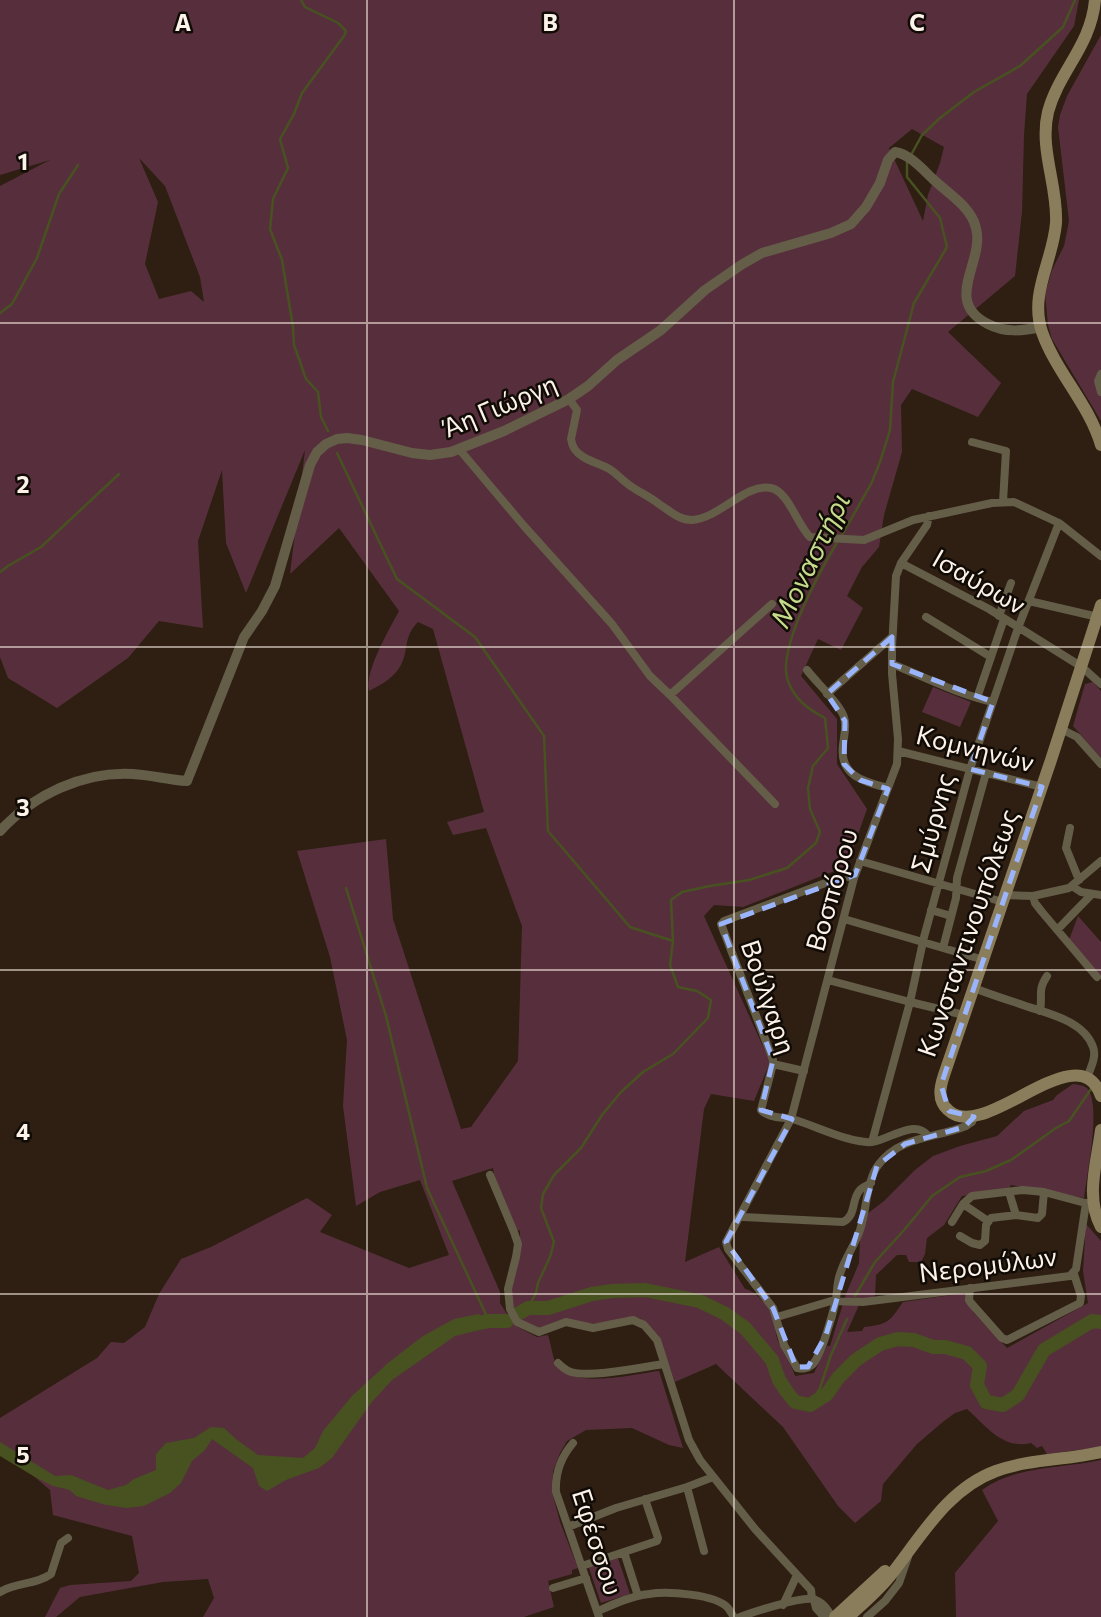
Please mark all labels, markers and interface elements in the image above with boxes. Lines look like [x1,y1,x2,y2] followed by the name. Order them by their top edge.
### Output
[175,8,192,36] text: A
[542,8,558,36] text: B
[909,8,925,36] text: C
[18,147,28,175] text: 1
[437,367,561,443] street label: Άη Γιώργη
[16,470,30,498] text: 2
[762,487,856,633] water label: Μοναστήρι
[928,542,1032,620] street label: Ισαύρων
[913,718,1038,777] street label: Κομνηνών
[903,769,960,876] street label: Σμύρνης
[16,793,30,821] text: 3
[910,805,1024,1060] street label: Κωνσταντινουπόλεως
[798,825,863,954] street label: Βοσπόρου
[735,935,803,1058] street label: Βούλγαρη
[16,1117,30,1145] text: 4
[917,1240,1058,1287] street label: Νερομύλων
[16,1440,30,1468] text: 5
[567,1485,630,1599] street label: Εφέσσου

